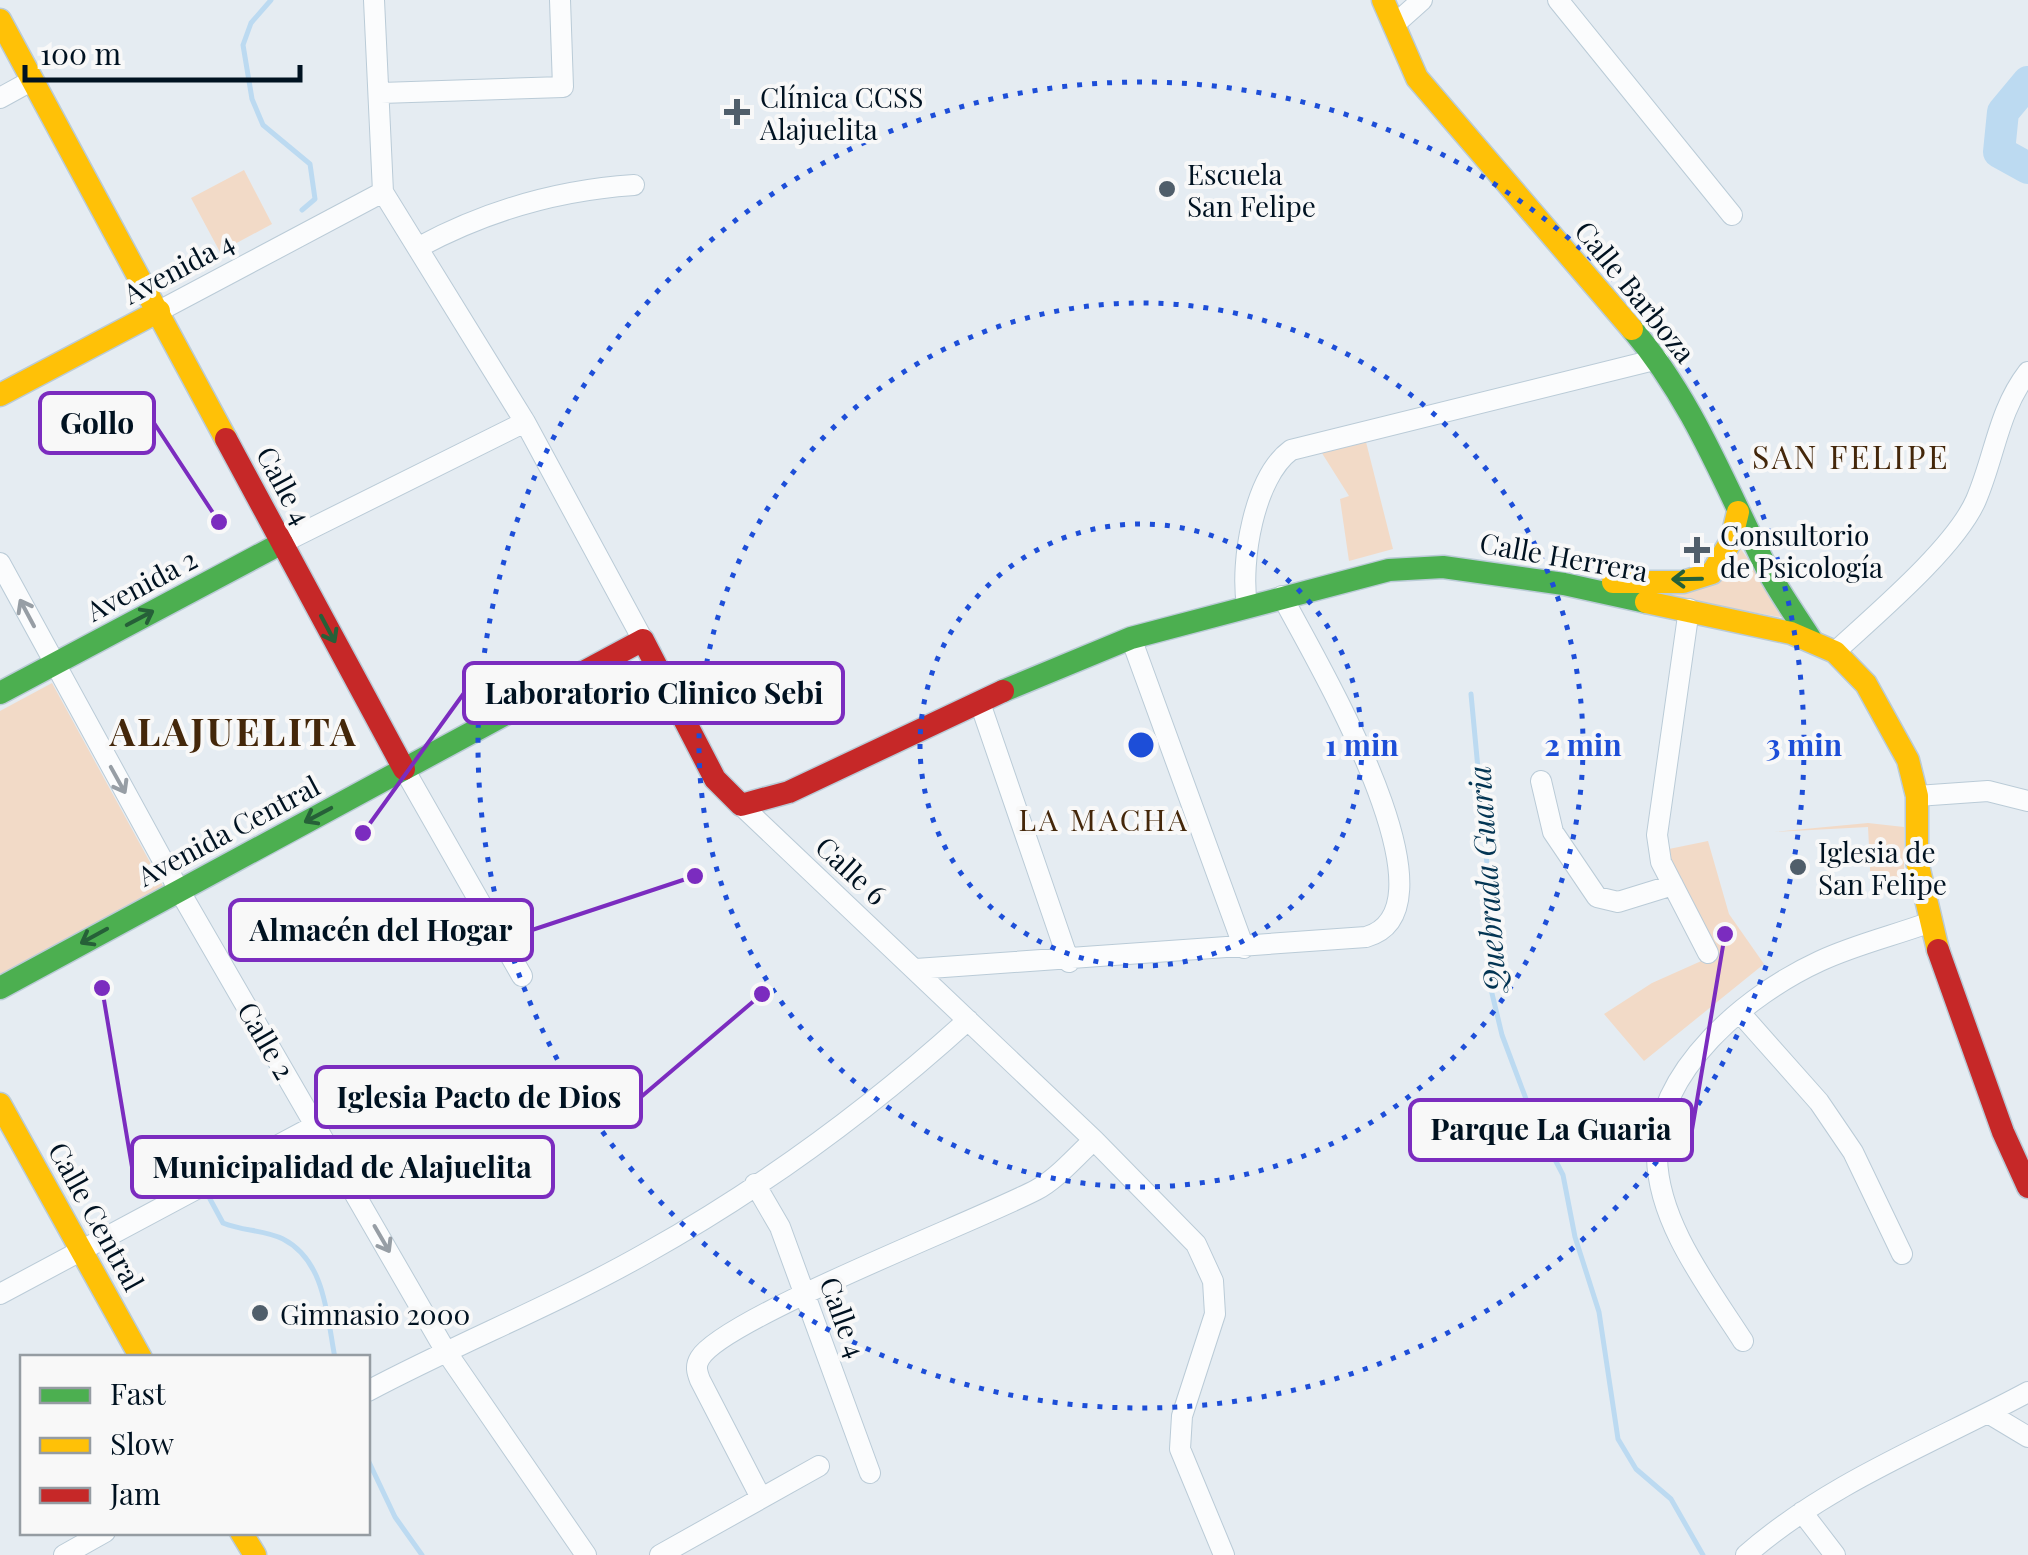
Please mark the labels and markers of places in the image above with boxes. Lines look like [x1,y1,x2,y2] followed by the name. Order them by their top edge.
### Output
[759,78,923,147] place label: Clínica CCSS Alajuelita
[724,99,750,125] marker: Clínica CCSS Alajuelita
[1187,155,1316,224] place label: Escuela San Felipe
[1156,178,1178,200] marker: Escuela San Felipe
[40,393,154,453] callout: Gollo
[1720,516,1883,585] place label: Consultorio de Psicología
[1684,537,1710,563] marker: Consultorio de Psicología
[464,663,843,723] callout: Laboratorio Clinico Sebi
[1123,727,1159,763] centre of rings
[1818,833,1947,902] place label: Iglesia de San Felipe
[1787,856,1809,878] marker: Iglesia de San Felipe
[230,900,532,960] callout: Almacén del Hogar
[316,1067,641,1127] callout: Iglesia Pacto de Dios
[1410,1100,1692,1160] callout: Parque La Guaria
[132,1137,553,1197] callout: Municipalidad de Alajuelita
[280,1295,470,1332] place label: Gimnasio 2000
[249,1302,271,1324] marker: Gimnasio 2000

